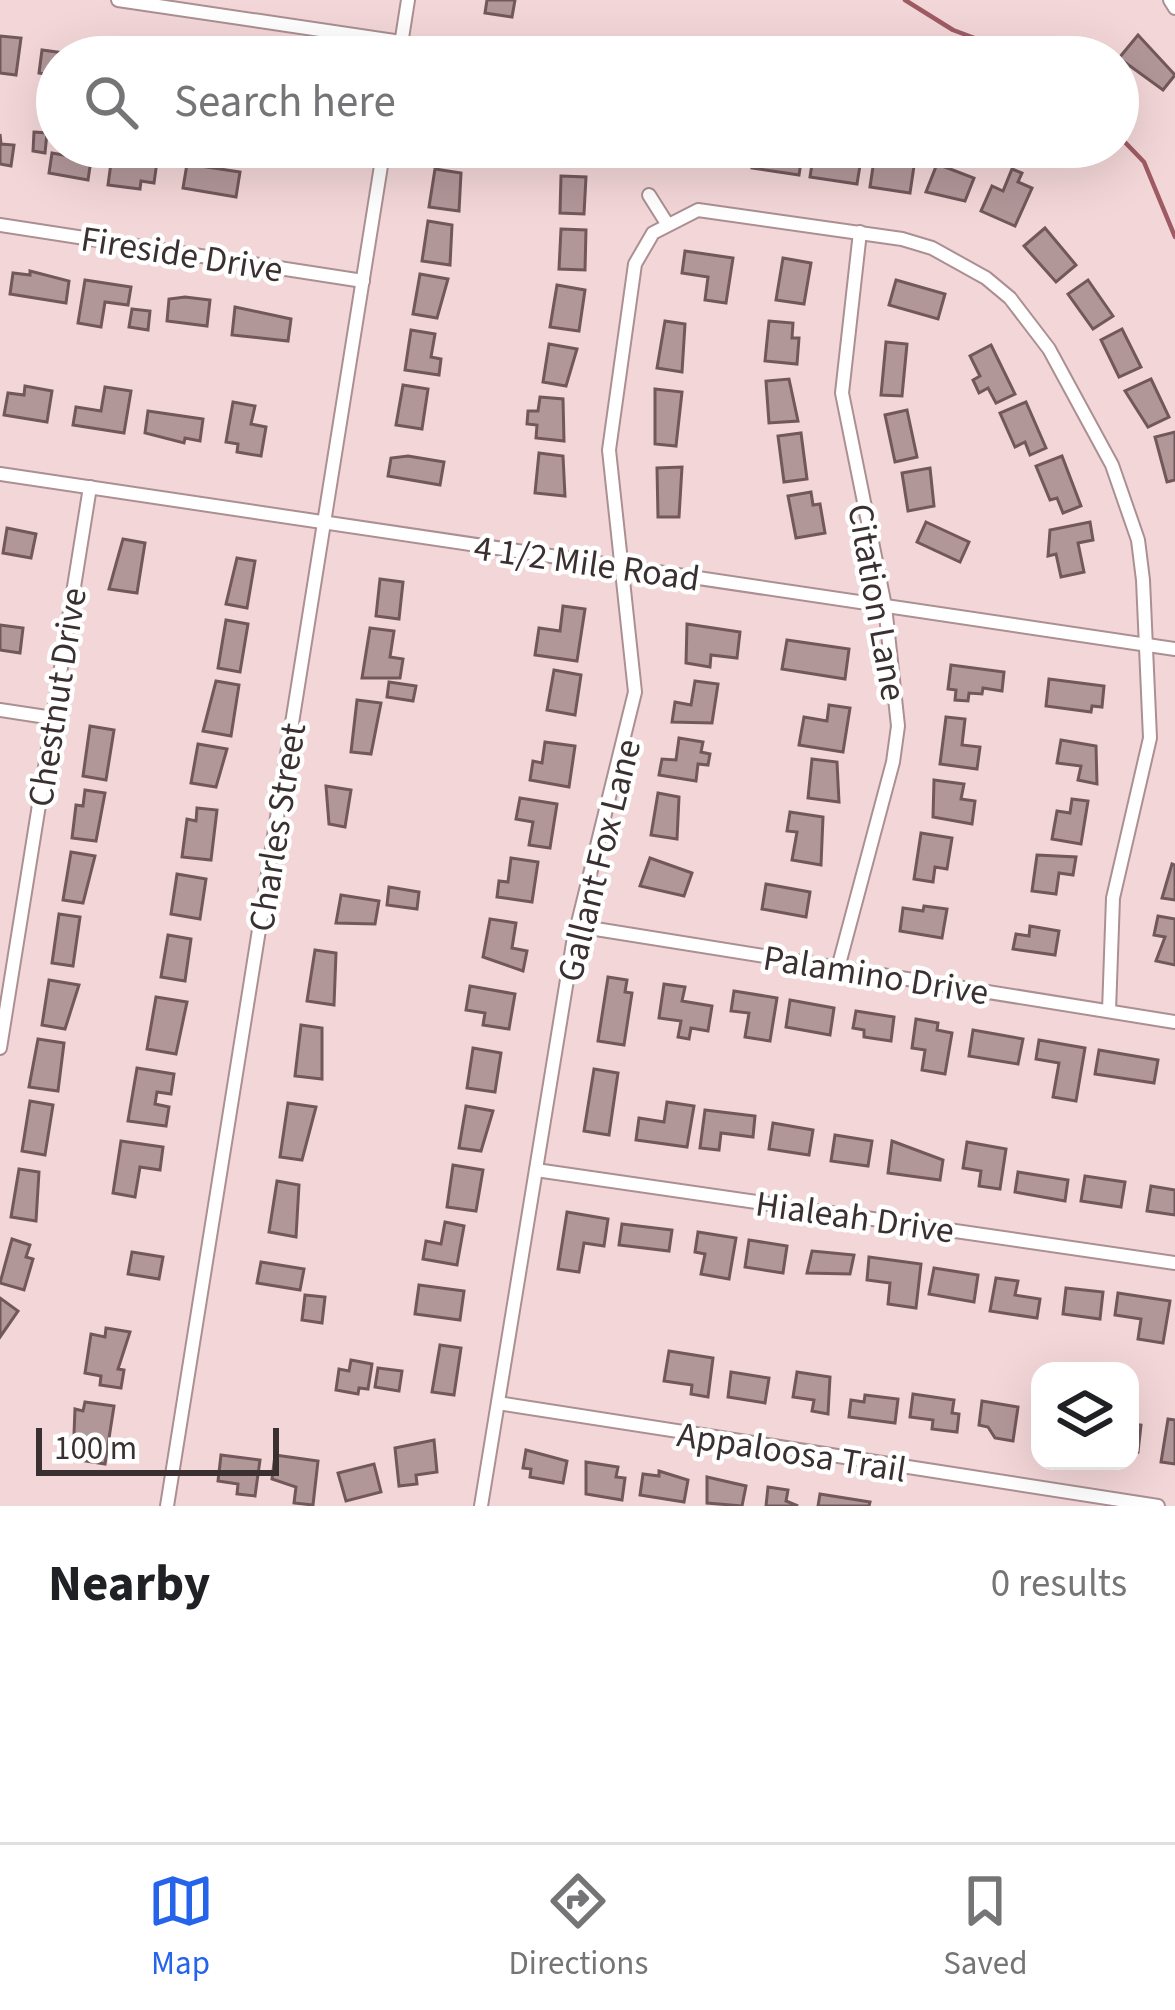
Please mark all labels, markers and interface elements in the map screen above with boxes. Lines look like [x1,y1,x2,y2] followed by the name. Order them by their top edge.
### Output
[36,36,1139,168] search box
[78,69,144,135] icon: search
[174,70,396,134] text: Search here
[77,213,286,296] street label: Fireside Drive
[834,500,919,705] street label: Citation Lane
[471,522,703,605] street label: 4 1/2 Mile Road
[15,584,100,810] street label: Chestnut Drive
[236,719,319,935] street label: Charles Street
[545,734,654,987] street label: Gallant Fox Lane
[759,933,992,1018] street label: Palamino Drive
[752,1178,957,1257] street label: Hialeah Drive
[1031,1362,1139,1470] map controls
[1031,1362,1139,1470] button: layers
[674,1409,910,1496] street label: Appaloosa Trail
[36,1422,279,1475] scale bar
[54,1425,137,1472] text: 100 m
[48,1548,210,1620] text: Nearby
[991,1556,1127,1612] text: 0 results
[148,1868,214,1987] tab: Map
[509,1868,648,1987] tab: Directions
[943,1868,1027,1987] tab: Saved

